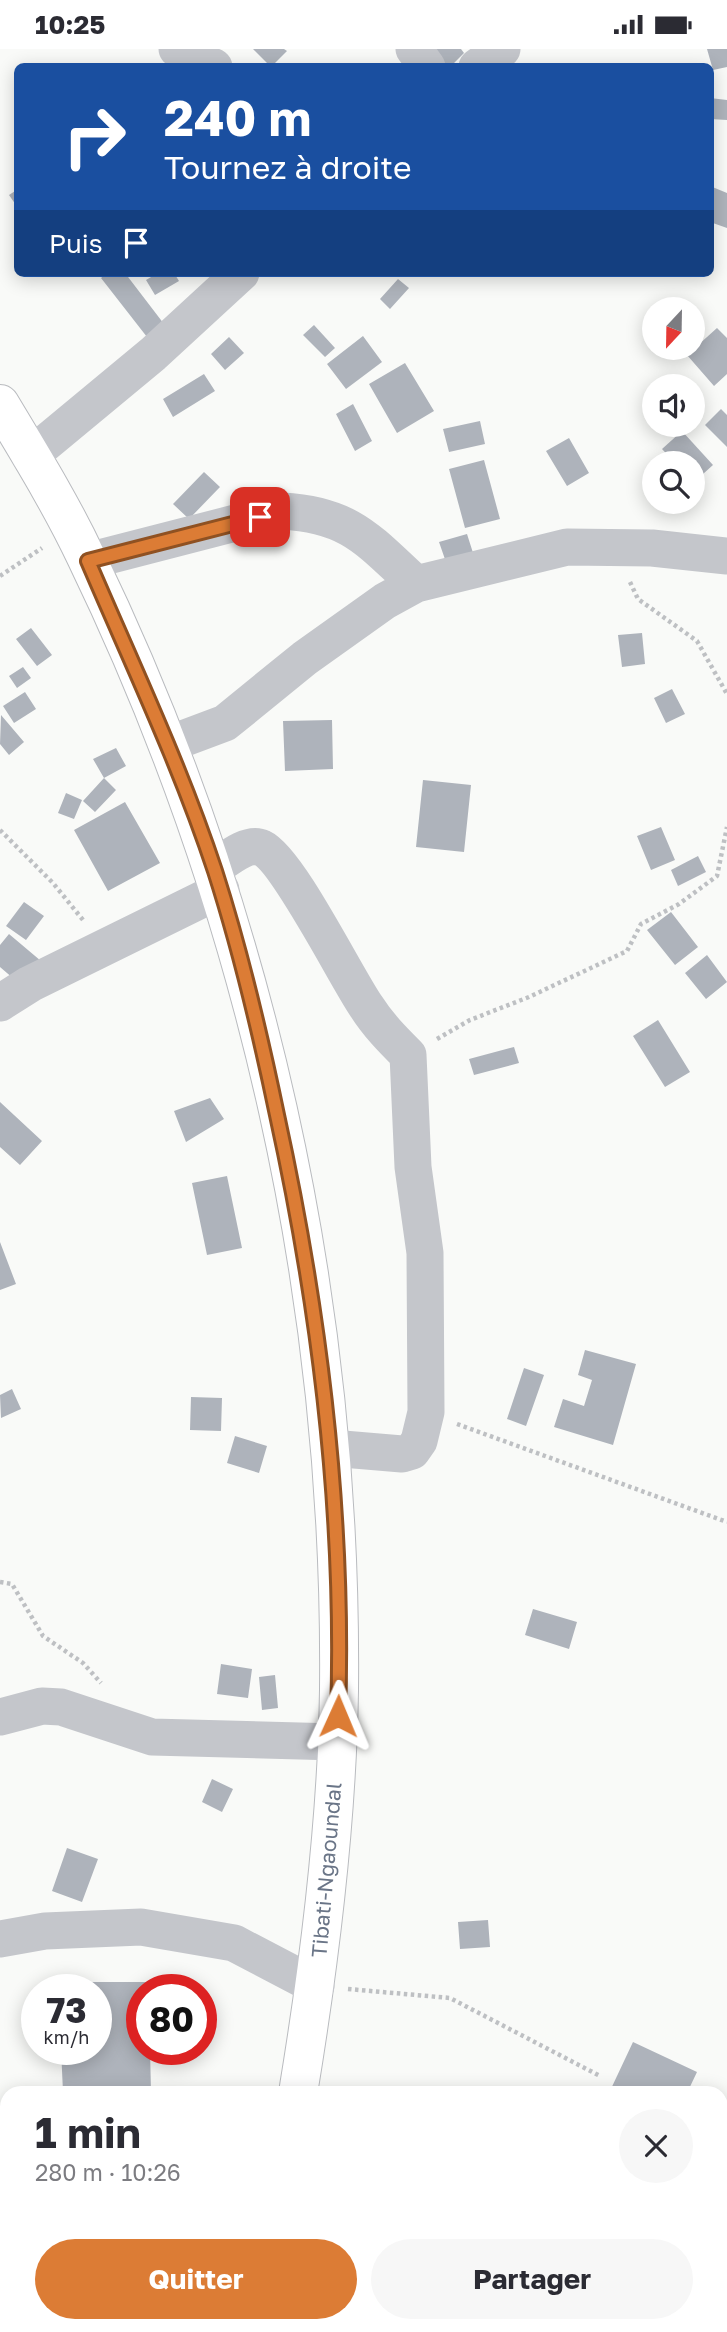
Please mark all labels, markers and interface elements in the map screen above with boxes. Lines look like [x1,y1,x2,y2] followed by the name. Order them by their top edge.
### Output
[35,9,105,40] text: 10:25
[164,88,312,147] text: 240 m
[49,91,140,182] icon: right
[164,148,412,186] text: Tournez à droite
[117,224,155,262] icon: arrive
[49,228,103,259] text: Puis
[642,297,705,361] north arrow
[642,297,705,514] map controls
[642,374,705,437] button: sound
[642,451,705,514] button: search
[230,487,290,547] pin
[241,498,279,536] icon: arrive
[301,1679,375,1753] position arrow
[305,1781,347,1959] street label: Tibati-Ngaoundal
[126,1974,217,2065] speed limit sign: 80
[46,1989,87,2031] text: 73
[44,2026,89,2048] text: km/h
[35,2107,141,2157] text: 1 min
[619,2109,693,2183] button: close
[35,2158,181,2186] text: 280 m · 10:26
[35,2239,357,2319] button: Quitter
[371,2239,693,2319] button: Partager

